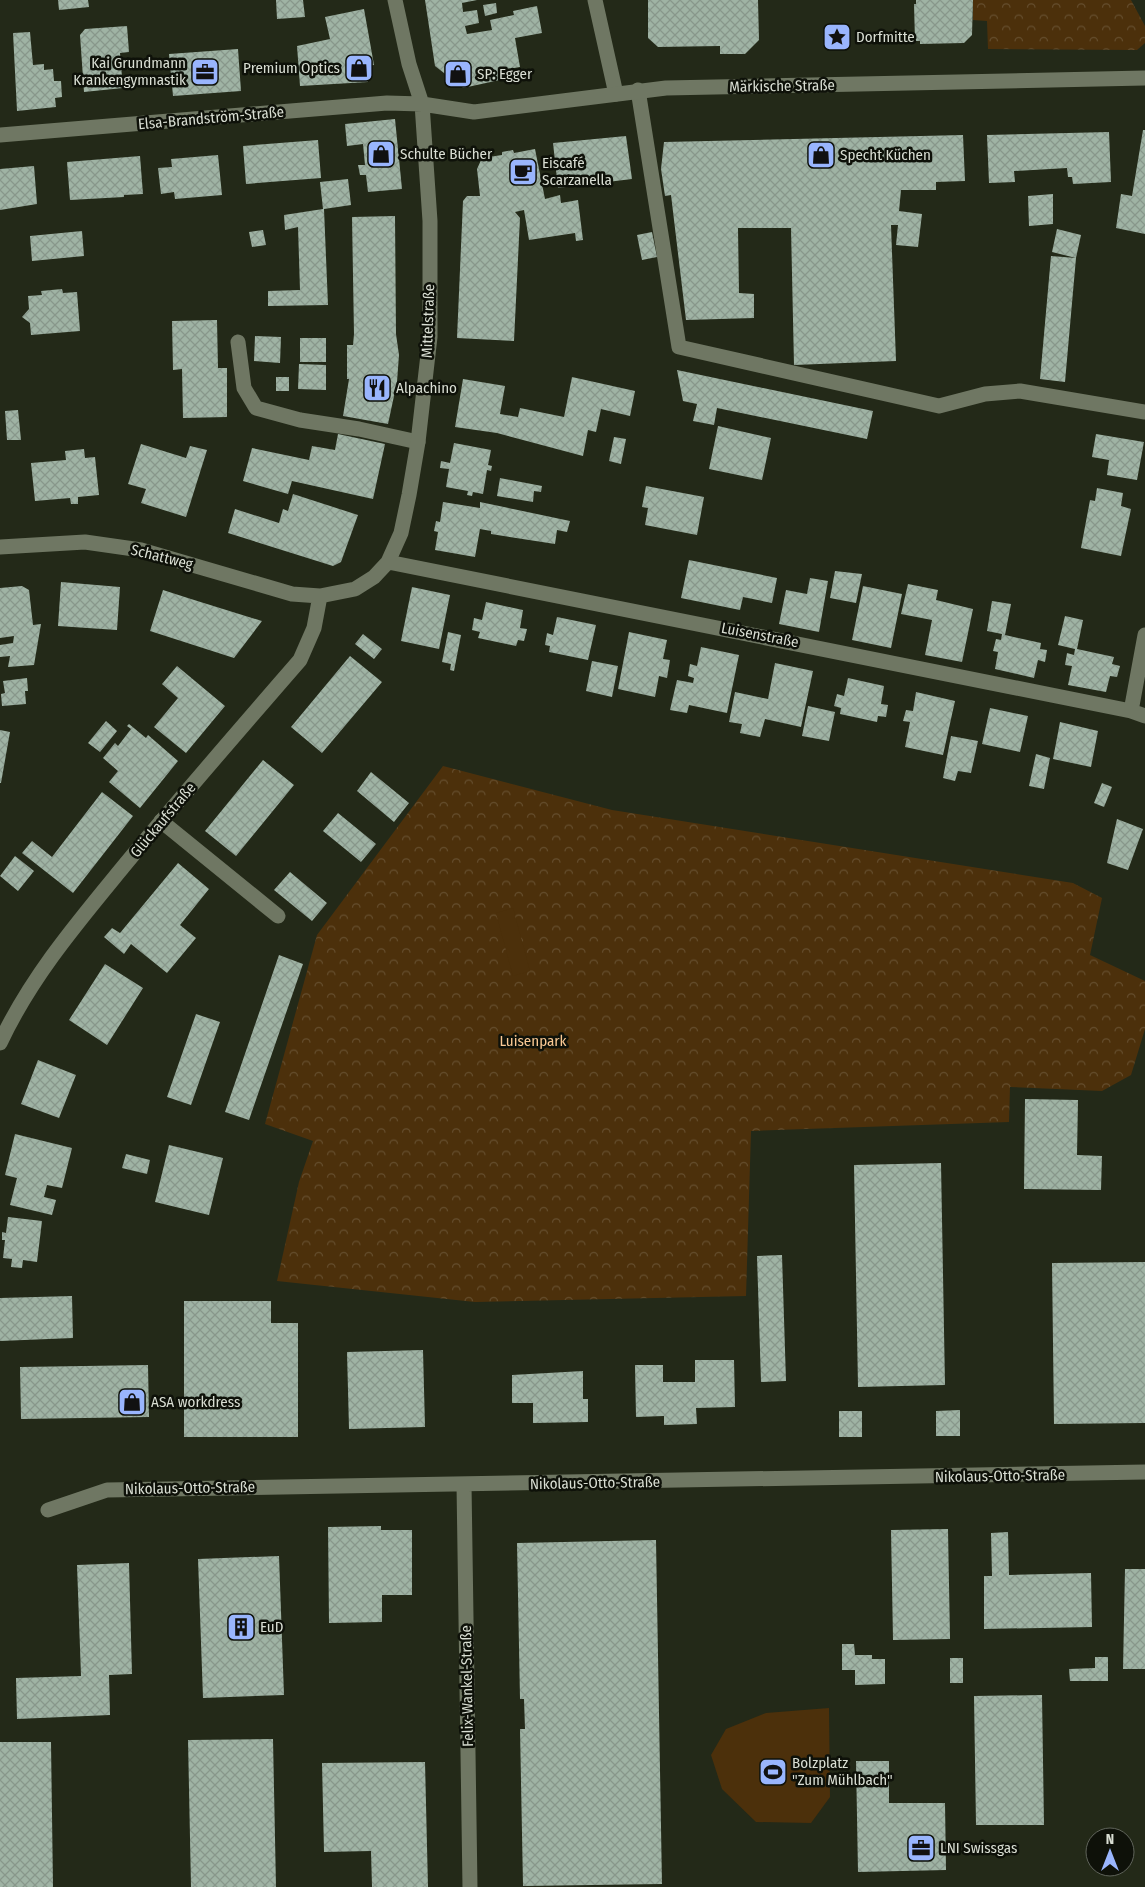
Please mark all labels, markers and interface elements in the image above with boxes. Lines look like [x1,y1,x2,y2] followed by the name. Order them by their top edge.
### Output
[822,22,852,52] place icon: Dorfmitte
[856,28,915,46] place label: Dorfmitte
[344,53,374,83] shop icon: Premium Optics
[73,54,186,89] place label: Kai Grundmann Krankengymnastik
[190,57,220,87] office icon: Kai Grundmann Krankengymnastik
[243,59,340,77] place label: Premium Optics
[443,59,473,89] shop icon: SP: Egger
[477,65,533,83] place label: SP: Egger
[729,76,835,96] street label: Märkische Straße
[137,103,285,133] street label: Elsa-Brandström-Straße
[366,139,396,169] shop icon: Schulte Bücher
[806,140,836,170] shop icon: Specht Küchen
[400,145,493,163] place label: Schulte Bücher
[840,146,931,164] place label: Specht Küchen
[542,154,612,189] place label: Eiscafé Scarzanella
[508,157,538,187] cafe icon: Eiscafé Scarzanella
[418,284,438,358] street label: Mittelstraße
[362,373,392,403] restaurant icon: Alpachino
[396,379,457,397] place label: Alpachino
[129,541,195,573] street label: Schattweg
[720,619,800,651] street label: Luisenstraße
[126,779,200,861] street label: Glückaufstraße
[499,1032,567,1050] park label: Luisenpark
[117,1387,147,1417] shop icon: ASA workdress
[151,1393,240,1411] place label: ASA workdress
[935,1466,1065,1486] street label: Nikolaus-Otto-Straße
[530,1473,660,1493] street label: Nikolaus-Otto-Straße
[125,1478,255,1498] street label: Nikolaus-Otto-Straße
[226,1612,256,1642] building icon: EuD
[260,1618,283,1636] place label: EuD
[457,1625,477,1747] street label: Felix-Wankel-Straße
[792,1754,893,1789] place label: Bolzplatz "Zum Mühlbach"
[758,1757,788,1787] sports icon: Bolzplatz "Zum Mühlbach"
[1085,1827,1135,1877] north arrow
[1106,1831,1114,1848] text: N
[906,1833,936,1863] office icon: LNI Swissgas
[940,1839,1017,1857] place label: LNI Swissgas

